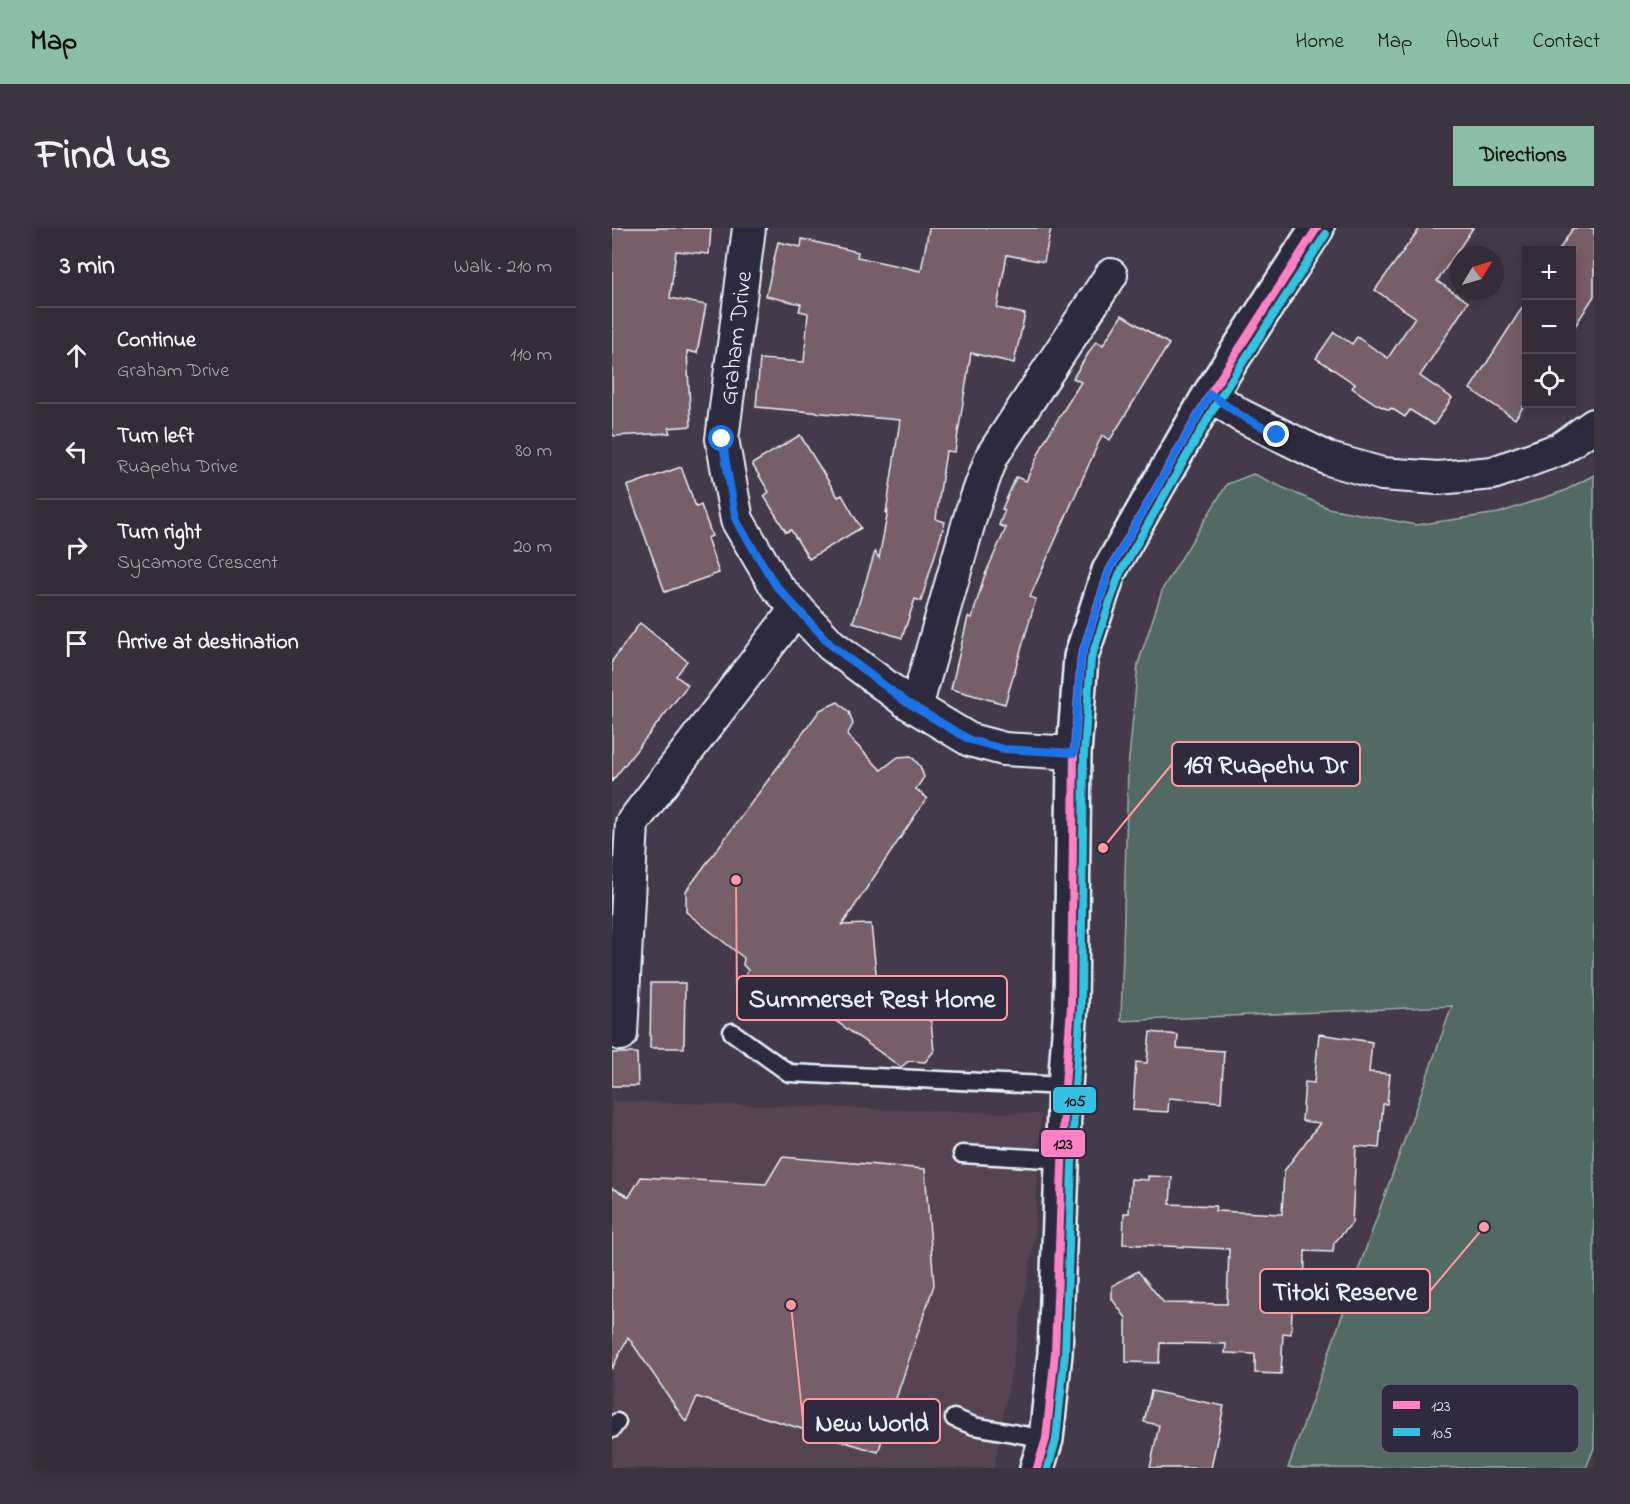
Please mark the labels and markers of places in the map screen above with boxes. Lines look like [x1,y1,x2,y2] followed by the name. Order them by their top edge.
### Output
[1172,742,1360,786] callout: 169 Ruapehu Dr
[737,976,1007,1020] callout: Summerset Rest Home
[1260,1269,1430,1313] callout: Titoki Reserve
[803,1399,940,1443] callout: New World

